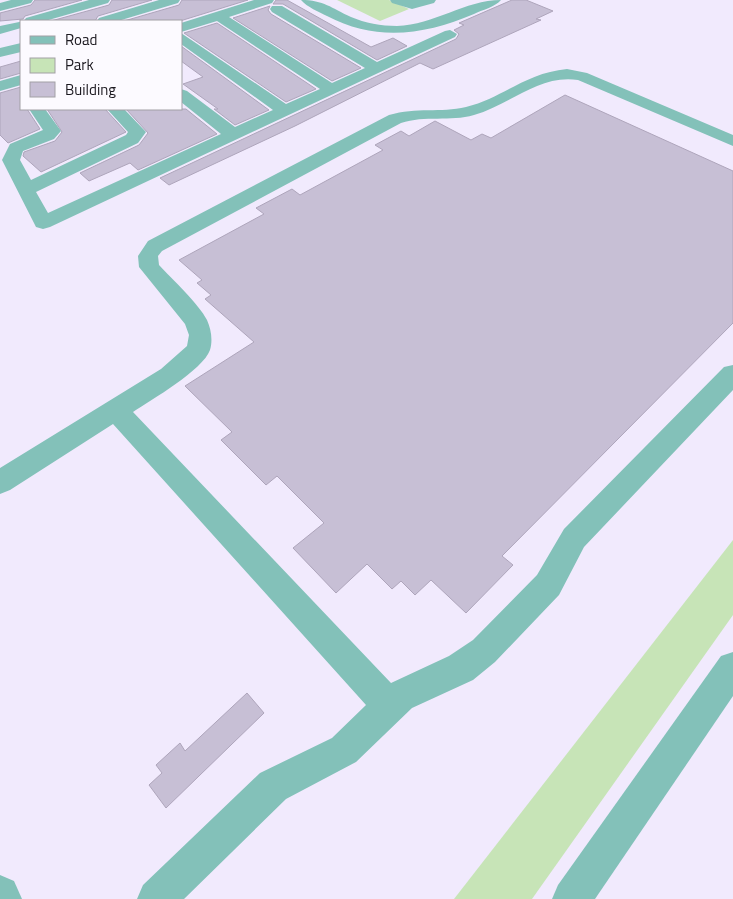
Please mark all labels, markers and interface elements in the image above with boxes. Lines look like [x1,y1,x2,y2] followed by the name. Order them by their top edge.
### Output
[20,20,182,110] legend
[65,28,97,51] text: Road
[65,53,94,76] text: Park
[65,78,116,101] text: Building

